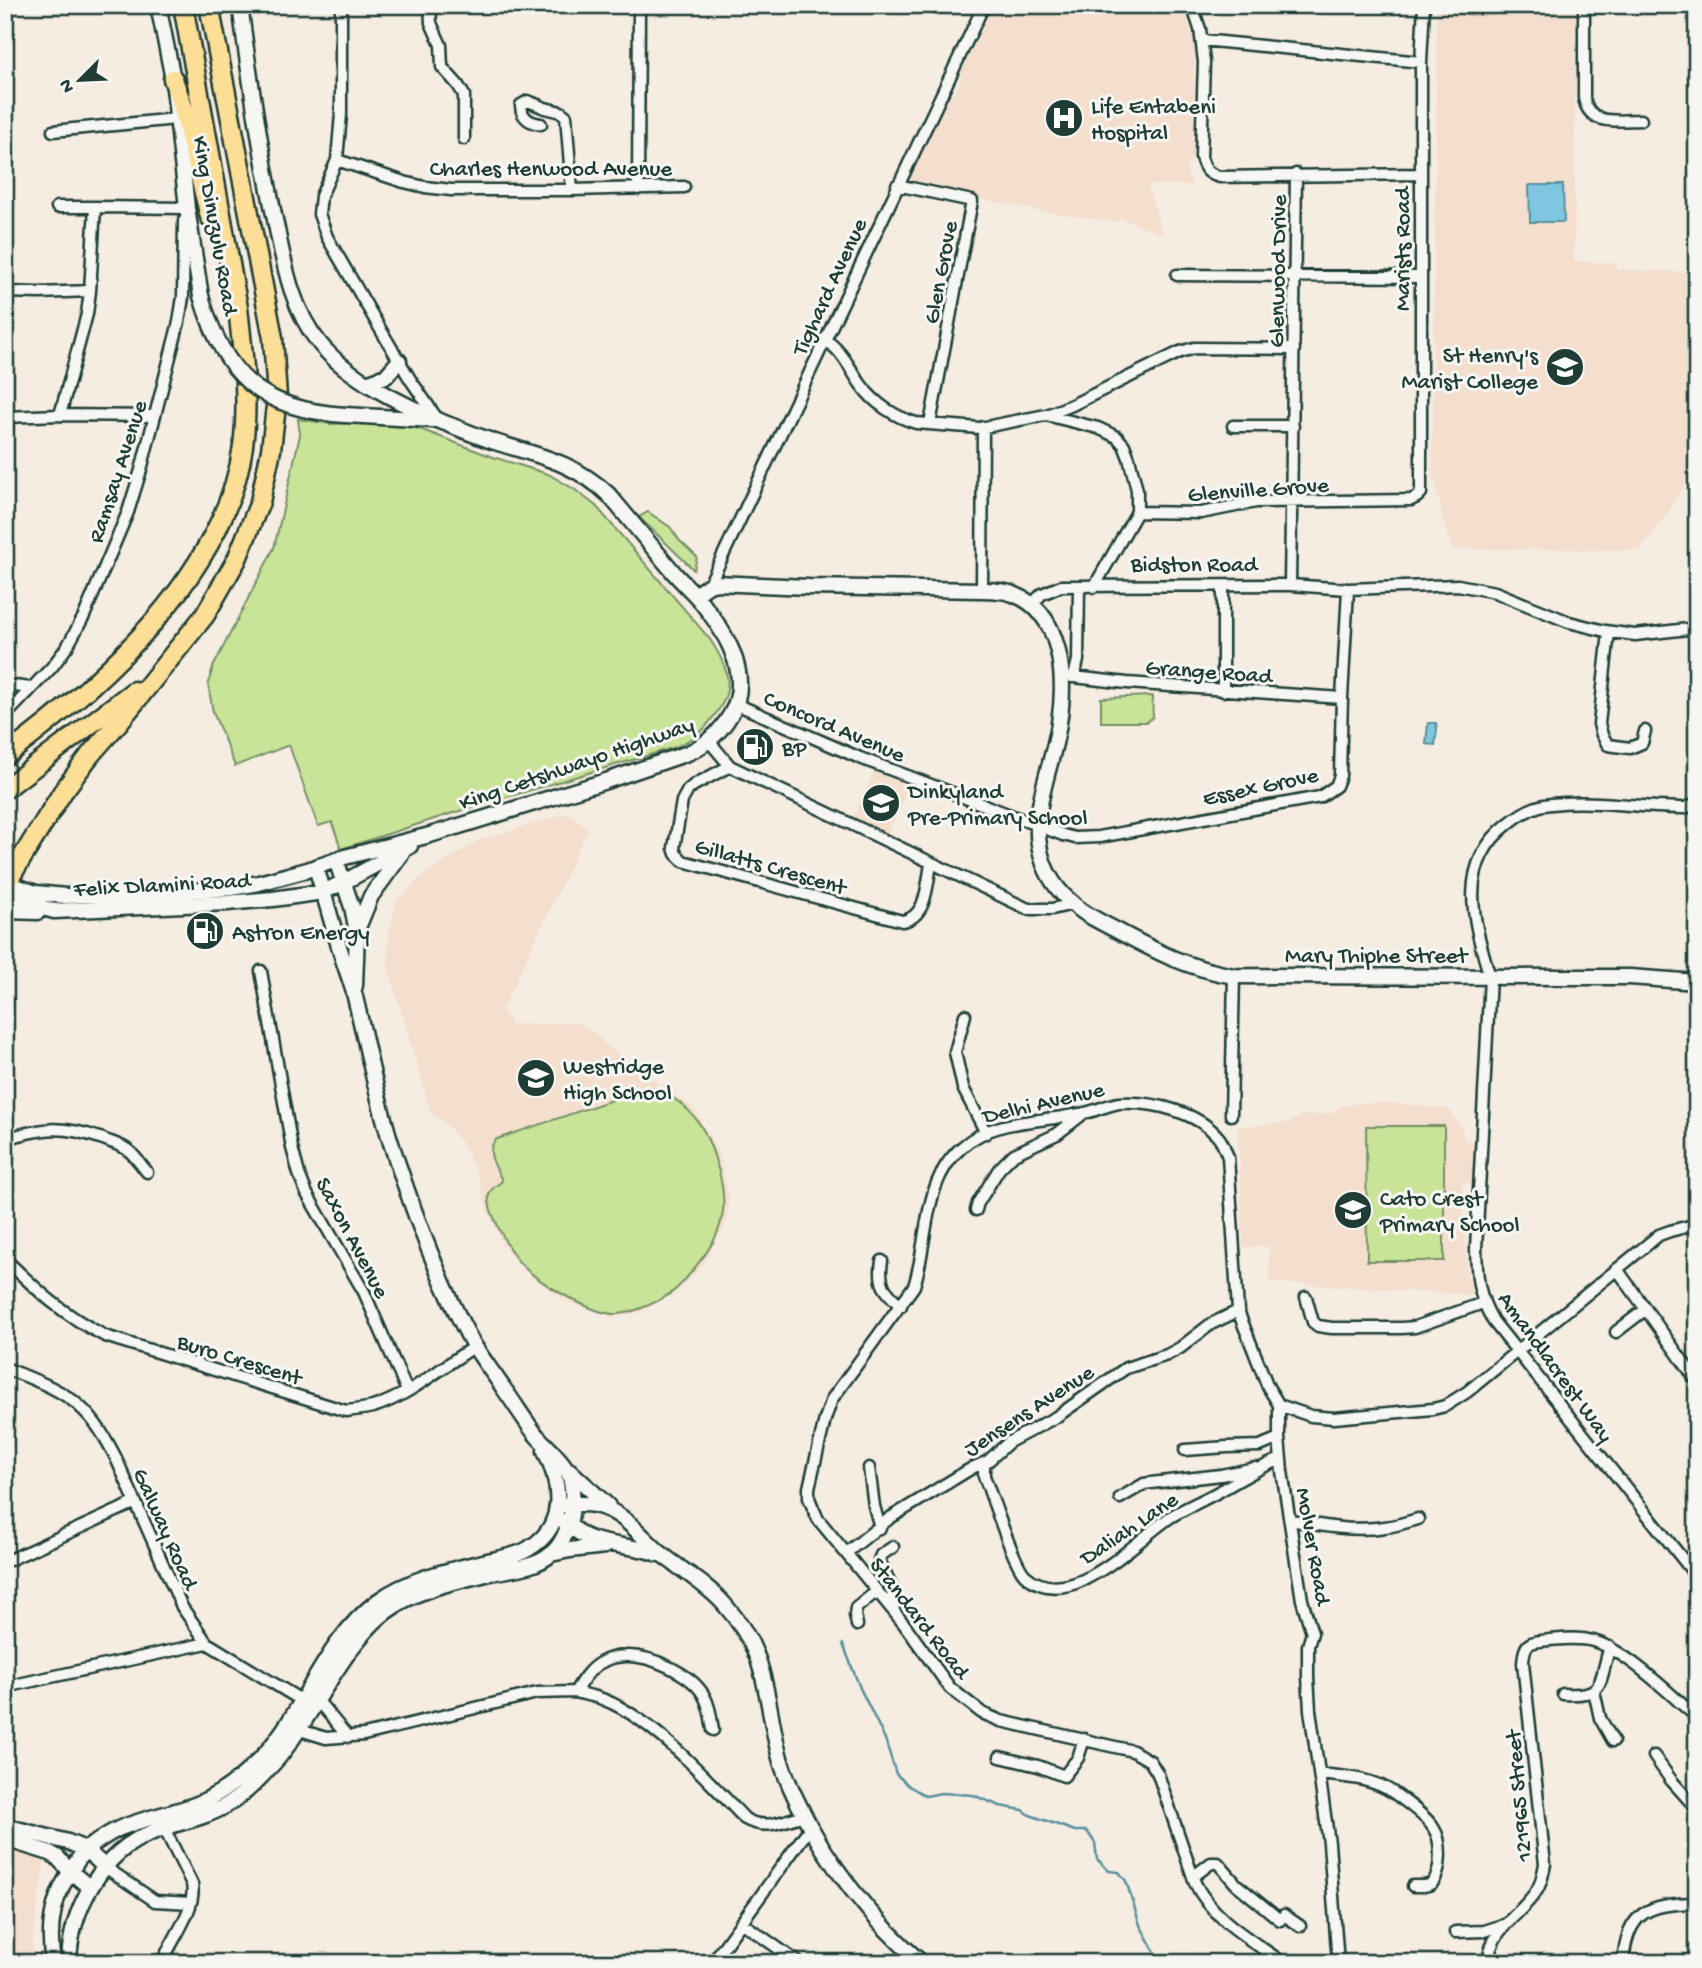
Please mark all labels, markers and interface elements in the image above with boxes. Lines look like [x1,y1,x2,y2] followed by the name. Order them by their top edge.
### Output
[46,46,116,116] north arrow
[55,75,81,96] text: N
[1091,95,1216,148] place label: Life Entabeni Hospital
[1043,97,1085,139] hospital icon: Life Entabeni Hospital
[185,134,243,319] street label: King Dinuzulu Road
[430,157,673,184] street label: Charles Henwood Avenue
[1391,186,1418,311] street label: Marists Road
[1265,193,1294,348] street label: Glenwood Drive
[787,214,875,362] street label: Tighard Avenue
[919,218,966,326] street label: Glen Grove
[1401,344,1539,397] place label: St Henry's Marist College
[1544,346,1586,388] school or university icon: St Henry's Marist College
[84,396,155,547] street label: Ramsay Avenue
[1187,473,1331,510] street label: Glenville Grove
[1130,553,1259,580] street label: Bidston Road
[1144,656,1275,691] street label: Grange Road
[759,686,910,771] street label: Concord Avenue
[456,712,698,818] street label: King Cetshwayo Highway
[734,726,776,768] fuel station icon: BP
[781,737,807,764] place label: BP
[1201,763,1322,814] street label: Essex Grove
[906,780,1088,833] place label: Dinkyland Pre-Primary School
[860,782,902,824] school or university icon: Dinkyland Pre-Primary School
[691,834,850,903] street label: Gillatts Crescent
[72,868,253,905] street label: Felix Dlamini Road
[184,910,226,952] fuel station icon: Astron Energy
[232,921,370,948] place label: Astron Energy
[1285,944,1469,971] street label: Mary Thiphe Street
[563,1055,672,1108] place label: Westridge High School
[515,1057,557,1099] school or university icon: Westridge High School
[978,1077,1108,1132] street label: Delhi Avenue
[308,1174,395,1305] street label: Saxon Avenue
[1379,1187,1520,1240] place label: Cato Crest Primary School
[1332,1189,1374,1231] school or university icon: Cato Crest Primary School
[1490,1287,1618,1449] street label: Amandlacrest Way
[172,1329,306,1394] street label: Buro Crescent
[960,1359,1101,1464] street label: Jensens Avenue
[125,1465,203,1596] street label: Galway Road
[1288,1486,1335,1609] street label: Molver Road
[1074,1487,1185,1574] street label: Daliah Lane
[862,1553,975,1687] street label: Standard Road
[1501,1727,1540,1864] street label: 121965 Street

